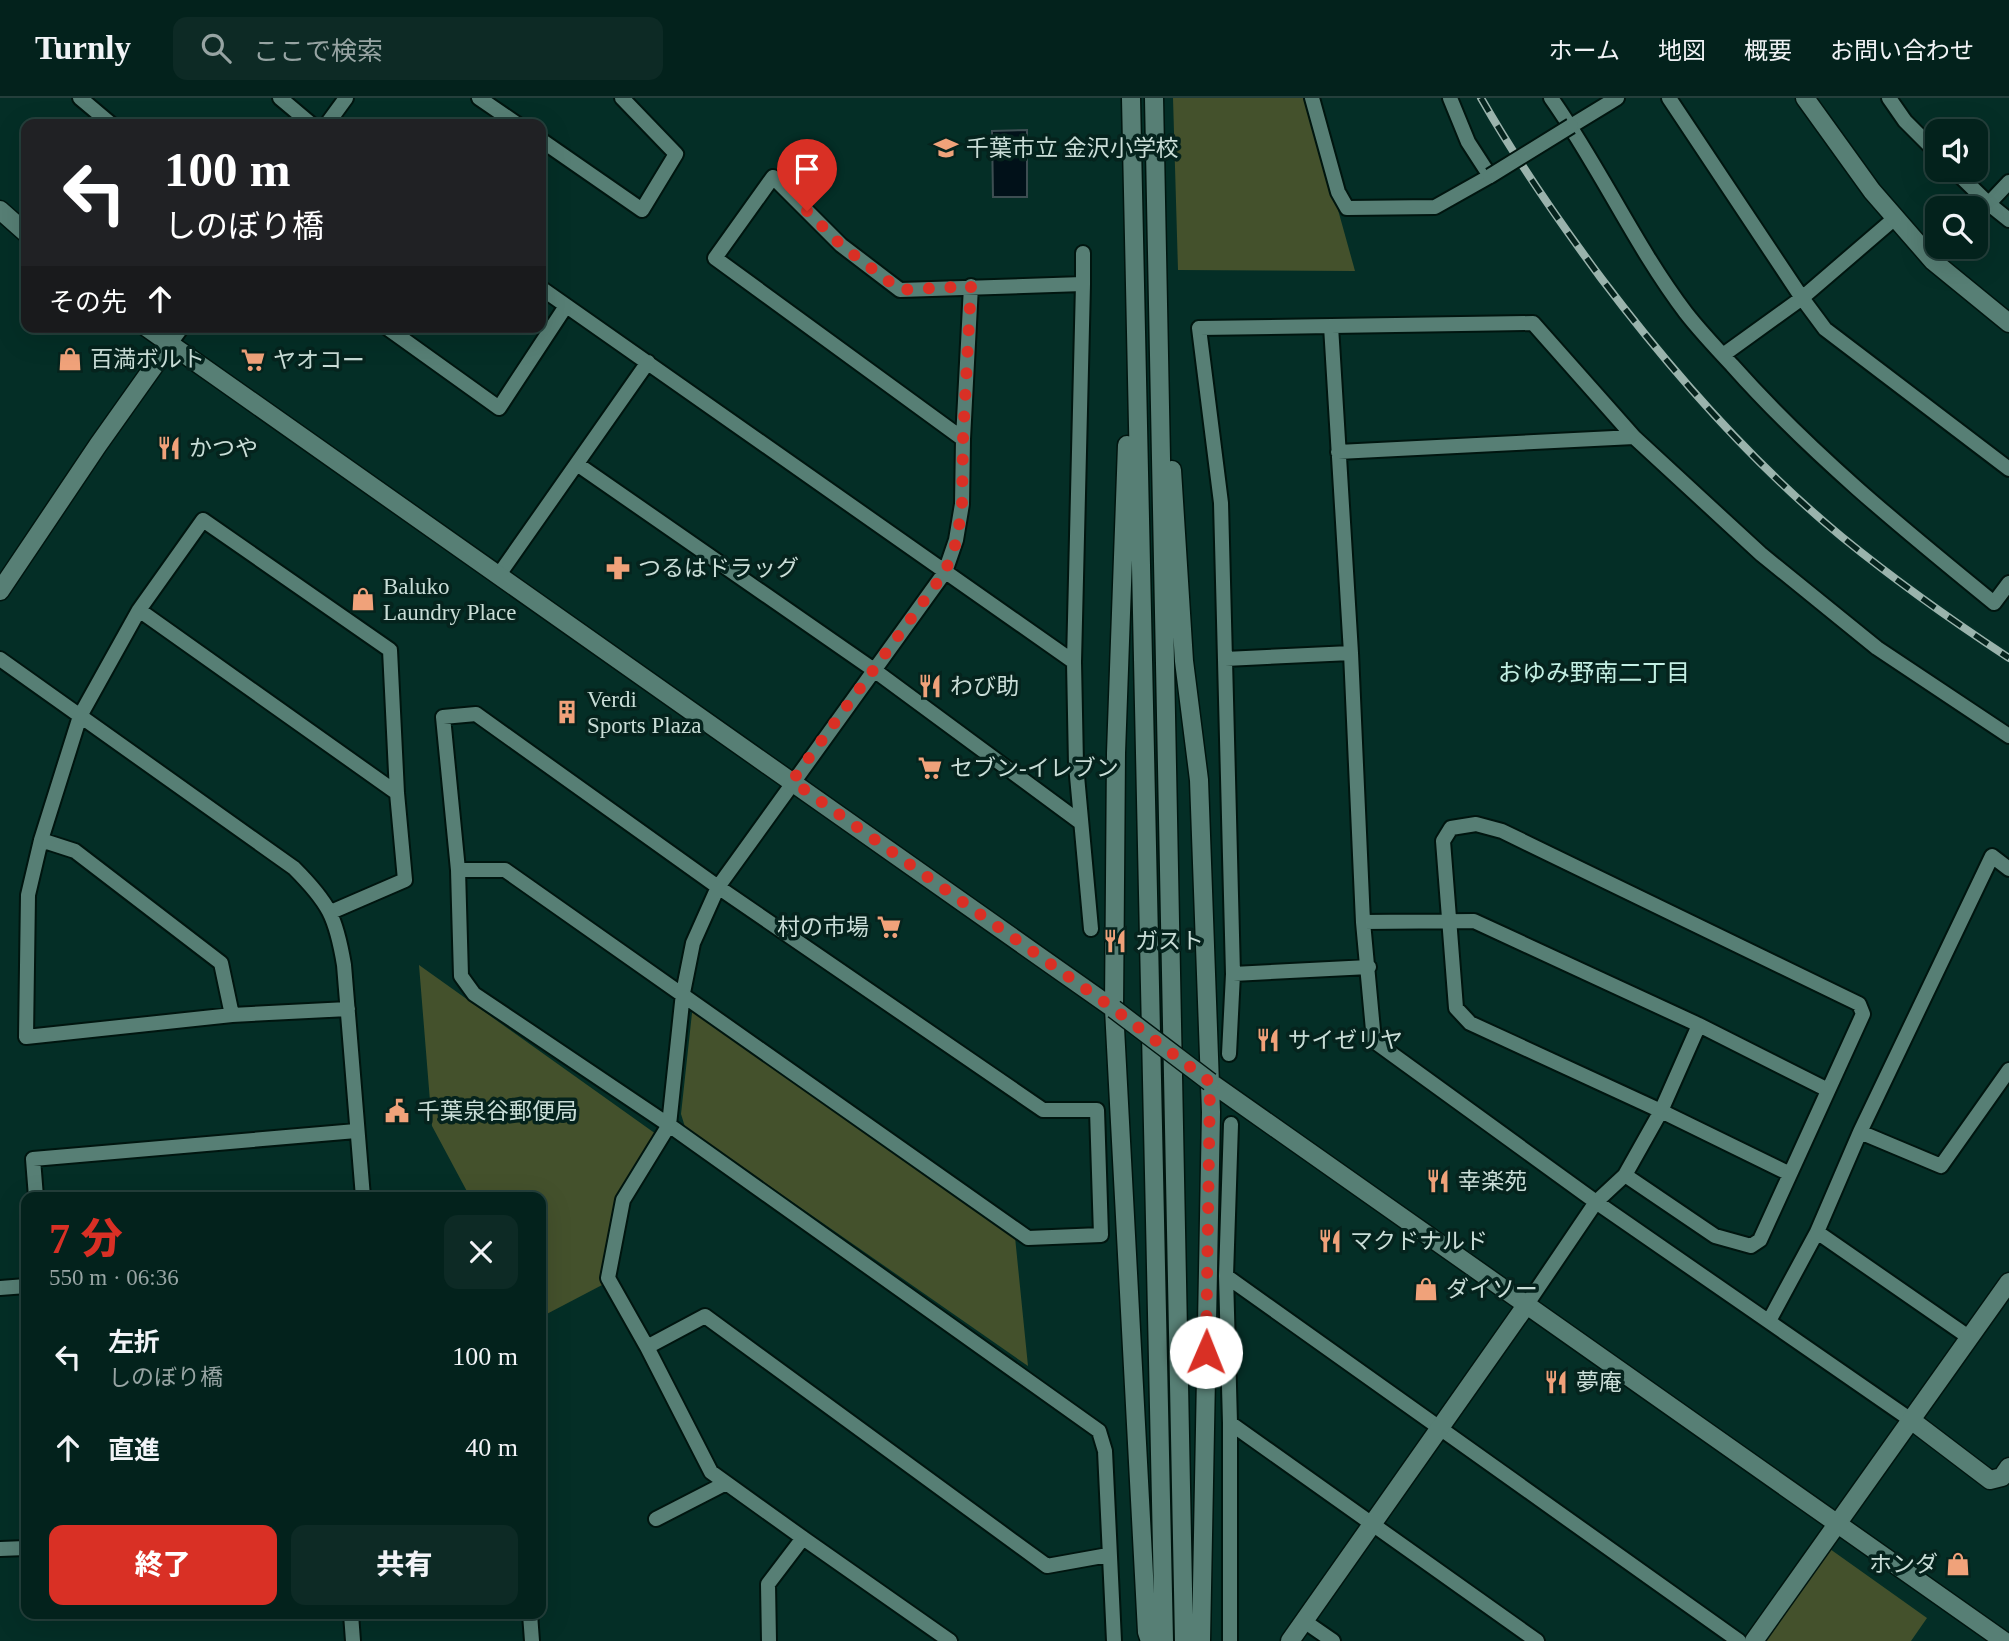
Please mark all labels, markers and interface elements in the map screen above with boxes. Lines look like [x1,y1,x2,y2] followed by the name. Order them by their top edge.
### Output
[173,17,663,80] search box
[197,29,235,67] icon: search
[35,30,131,66] text: Turnly
[253,37,383,66] text: ここで検索
[1549,38,1620,64] text: ホーム
[1658,38,1706,64] text: 地図
[1744,38,1792,64] text: 概要
[1830,38,1974,64] text: お問い合わせ
[1925,119,1988,259] map controls
[1925,119,1988,182] button: sound
[932,134,960,162] school or university icon: 千葉市立 金沢小学校
[966,136,1179,161] place label: 千葉市立 金沢小学校
[777,139,837,211] pin
[164,142,291,197] text: 100 m
[49,147,140,238] icon: left
[788,150,826,188] icon: arrive
[1925,196,1988,259] button: search
[164,208,324,244] text: しのぼり橋
[141,280,179,318] icon: ahead
[49,288,127,317] text: その先
[56,345,84,373] shop icon: 百満ボルト
[239,346,267,374] supermarket icon: ヤオコー
[90,347,205,372] place label: 百満ボルト
[273,348,365,373] place label: ヤオコー
[155,434,183,462] restaurant icon: かつや
[189,436,258,461] place label: かつや
[604,554,632,582] pharmacy icon: つるはドラッグ
[638,556,799,581] place label: つるはドラッグ
[383,574,516,625] place label: Baluko Laundry Place
[349,585,377,613] shop icon: Baluko Laundry Place
[1498,660,1690,686] district label: おゆみ野南二丁目
[916,672,944,700] restaurant icon: わび助
[950,674,1019,699] place label: わび助
[587,687,701,738] place label: Verdi Sports Plaza
[553,698,581,726] building icon: Verdi Sports Plaza
[916,754,944,782] supermarket icon: セブン-イレブン
[950,756,1119,781] place label: セブン-イレブン
[875,913,903,941] supermarket icon: 村の市場
[777,915,869,940] place label: 村の市場
[1101,927,1129,955] restaurant icon: ガスト
[1135,929,1204,954] place label: ガスト
[1254,1026,1282,1054] restaurant icon: サイゼリヤ
[1288,1028,1403,1053] place label: サイゼリヤ
[383,1097,411,1125] public building icon: 千葉泉谷郵便局
[417,1099,578,1124] place label: 千葉泉谷郵便局
[1424,1167,1452,1195] restaurant icon: 幸楽苑
[1458,1169,1527,1194] place label: 幸楽苑
[444,1215,518,1289] button: close
[49,1216,123,1262] text: 7 分
[1316,1227,1344,1255] restaurant icon: マクドナルド
[1350,1229,1488,1254] place label: マクドナルド
[49,1265,179,1290] text: 550 m · 06:36
[1412,1275,1440,1303] shop icon: ダイソー
[1446,1277,1538,1302] place label: ダイソー
[1169,1315,1243,1389] position arrow
[108,1328,160,1357] text: 左折
[49,1338,87,1376] icon: left
[452,1342,518,1371] text: 100 m
[108,1365,223,1390] text: しのぼり橋
[1542,1368,1570,1396] restaurant icon: 夢庵
[1576,1370,1622,1395] place label: 夢庵
[49,1429,87,1467] icon: ahead
[465,1433,518,1462] text: 40 m
[108,1436,160,1465] text: 直進
[49,1525,277,1605] button: 終了
[291,1525,518,1605] button: 共有
[1944,1550,1972,1578] shop icon: ホンダ
[1869,1552,1938,1577] place label: ホンダ

